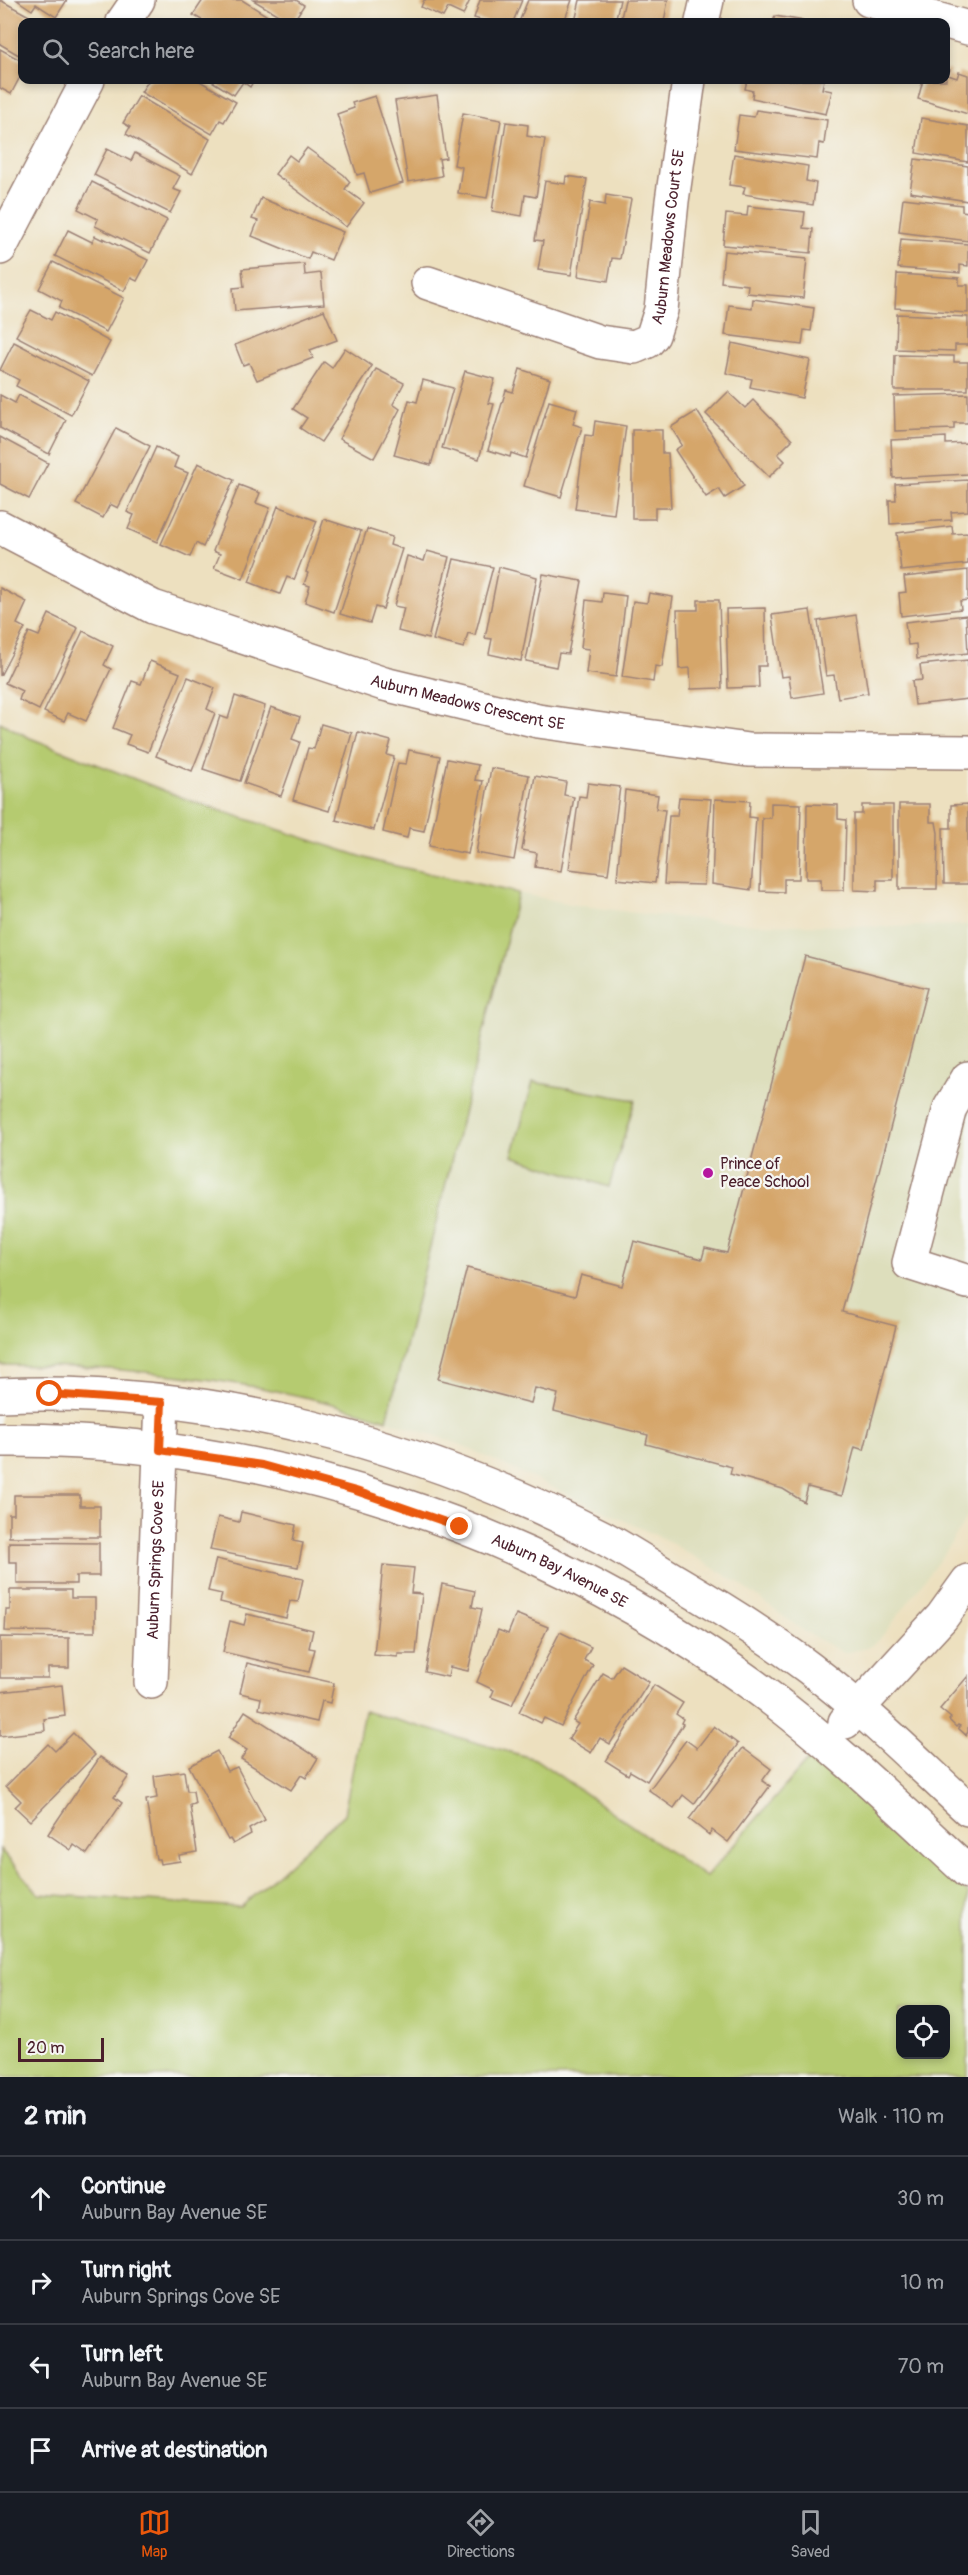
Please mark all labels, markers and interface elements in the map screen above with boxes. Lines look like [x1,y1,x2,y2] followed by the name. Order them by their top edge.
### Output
[18,18,950,84] search box
[39,35,72,68] icon: search
[87,37,194,65] text: Search here
[647,148,689,327] street label: Auburn Meadows Court SE
[368,670,566,735] street label: Auburn Meadows Crescent SE
[720,1154,810,1192] place label: Prince of Peace School
[701,1166,715,1180] marker: Prince of Peace School
[36,1380,62,1406] route start
[143,1480,169,1640] street label: Auburn Springs Cove SE
[446,1513,472,1539] route end
[488,1530,631,1613] street label: Auburn Bay Avenue SE
[896,2005,950,2059] map controls
[896,2005,950,2059] button: locate
[18,2035,104,2062] scale bar
[27,2038,65,2058] text: 20 m
[24,2100,86,2132] text: 2 min
[838,2104,944,2129] text: Walk · 110 m
[81,2172,165,2200] text: Continue
[24,2182,57,2215] icon: ahead
[897,2186,944,2211] text: 30 m
[81,2200,267,2225] text: Auburn Bay Avenue SE
[81,2256,171,2284] text: Turn right
[24,2266,57,2299] icon: right
[900,2270,944,2295] text: 10 m
[81,2284,281,2309] text: Auburn Springs Cove SE
[81,2340,163,2368] text: Turn left
[24,2350,57,2383] icon: left
[898,2354,944,2379] text: 70 m
[81,2368,267,2393] text: Auburn Bay Avenue SE
[24,2434,57,2467] icon: arrive
[81,2436,267,2464] text: Arrive at destination
[138,2506,171,2562] tab: Map
[447,2506,515,2562] tab: Directions
[790,2506,830,2562] tab: Saved

